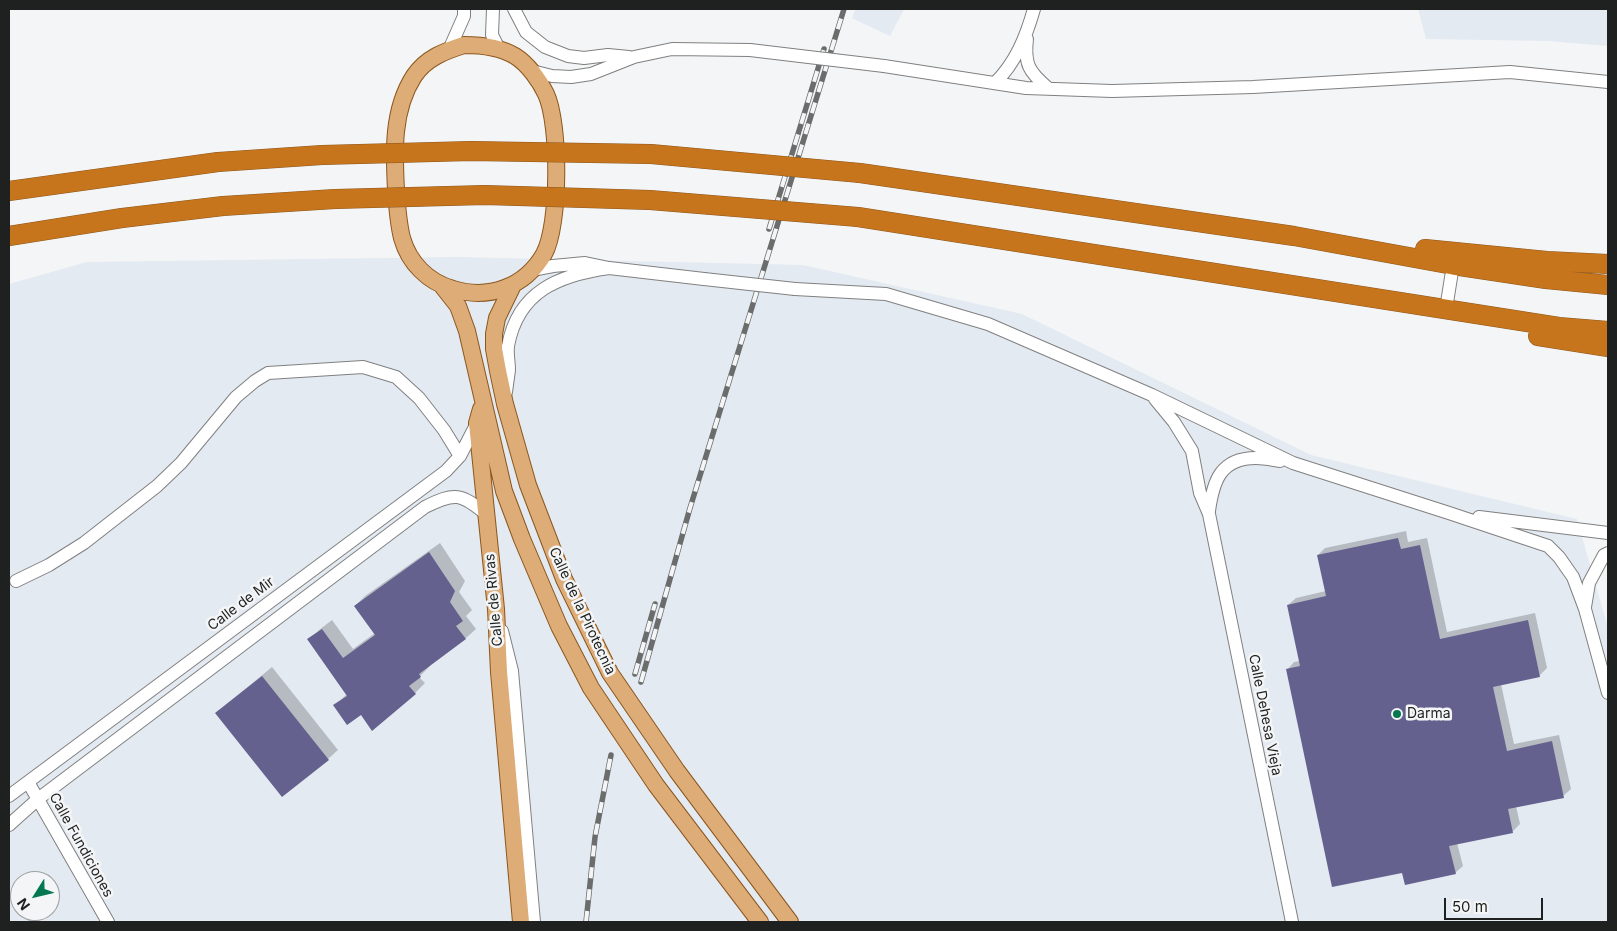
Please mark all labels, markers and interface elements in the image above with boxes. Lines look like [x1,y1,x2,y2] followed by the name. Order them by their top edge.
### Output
[545,545,619,677] street label: Calle de la Pirotecnia
[482,553,506,647] street label: Calle de Rivas
[204,574,278,634] street label: Calle de Mir
[1245,653,1285,777] street label: Calle Dehesa Vieja
[1407,706,1451,722] place label: Darma
[1391,708,1403,720] marker: Darma
[45,790,117,900] street label: Calle Fundiciones
[10,871,60,921] north arrow
[1447,888,1546,920] scale bar
[13,895,33,914] text: N
[1452,897,1488,916] text: 50 m

